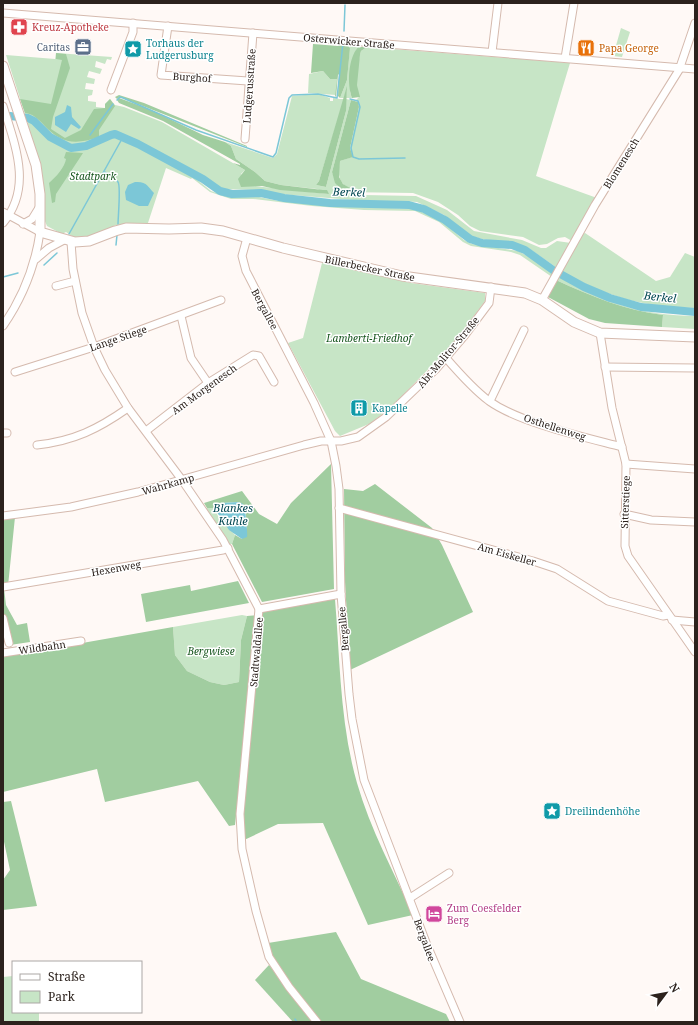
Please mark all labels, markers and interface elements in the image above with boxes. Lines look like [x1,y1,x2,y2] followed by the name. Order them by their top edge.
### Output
[9,17,29,37] pharmacy icon: Kreuz-Apotheke
[32,20,109,34] place label: Kreuz-Apotheke
[303,30,395,52] street label: Osterwicker Straße
[146,36,214,62] place label: Torhaus der Ludgerusburg
[73,37,93,57] office icon: Caritas
[576,38,596,58] restaurant icon: Papa George
[123,39,143,59] place icon: Torhaus der Ludgerusburg
[37,40,70,54] place label: Caritas
[599,41,659,55] place label: Papa George
[239,48,259,124] street label: Ludgerusstraße
[172,69,213,85] street label: Burghof
[600,134,643,191] street label: Blomenesch
[70,169,116,183] park label: Stadtpark
[331,183,366,200] water label: Berkel
[324,252,416,284] street label: Billerbecker Straße
[248,286,282,332] street label: Bergallee
[642,287,678,306] water label: Berkel
[414,313,482,391] street label: Abt-Molitor-Straße
[87,322,149,354] street label: Lange Stiege
[325,331,413,345] park label: Lamberti-Friedhof
[169,360,240,417] street label: Am Morgenesch
[349,398,369,418] building icon: Kapelle
[372,401,408,415] place label: Kapelle
[522,410,588,444] street label: Osthellenweg
[140,470,196,498] street label: Wahrkamp
[617,475,633,529] street label: Sitterstiege
[212,500,253,528] water label: Blankes Kuhle
[476,539,538,569] street label: Am Eiskeller
[90,557,143,579] street label: Hexenweg
[334,606,352,652] street label: Bergallee
[246,616,266,688] street label: Stadtwaldallee
[18,637,67,657] street label: Wildbahn
[186,644,235,658] park label: Bergwiese
[542,801,562,821] place icon: Dreilindenhöhe
[565,804,640,818] place label: Dreilindenhöhe
[447,901,522,927] place label: Zum Coesfelder Berg
[424,904,444,924] hotel icon: Zum Coesfelder Berg
[411,917,439,963] street label: Bergallee
[12,961,142,1013] legend
[48,968,85,985] text: Straße
[646,973,686,1013] north arrow
[666,980,684,995] text: N
[48,988,76,1005] text: Park

